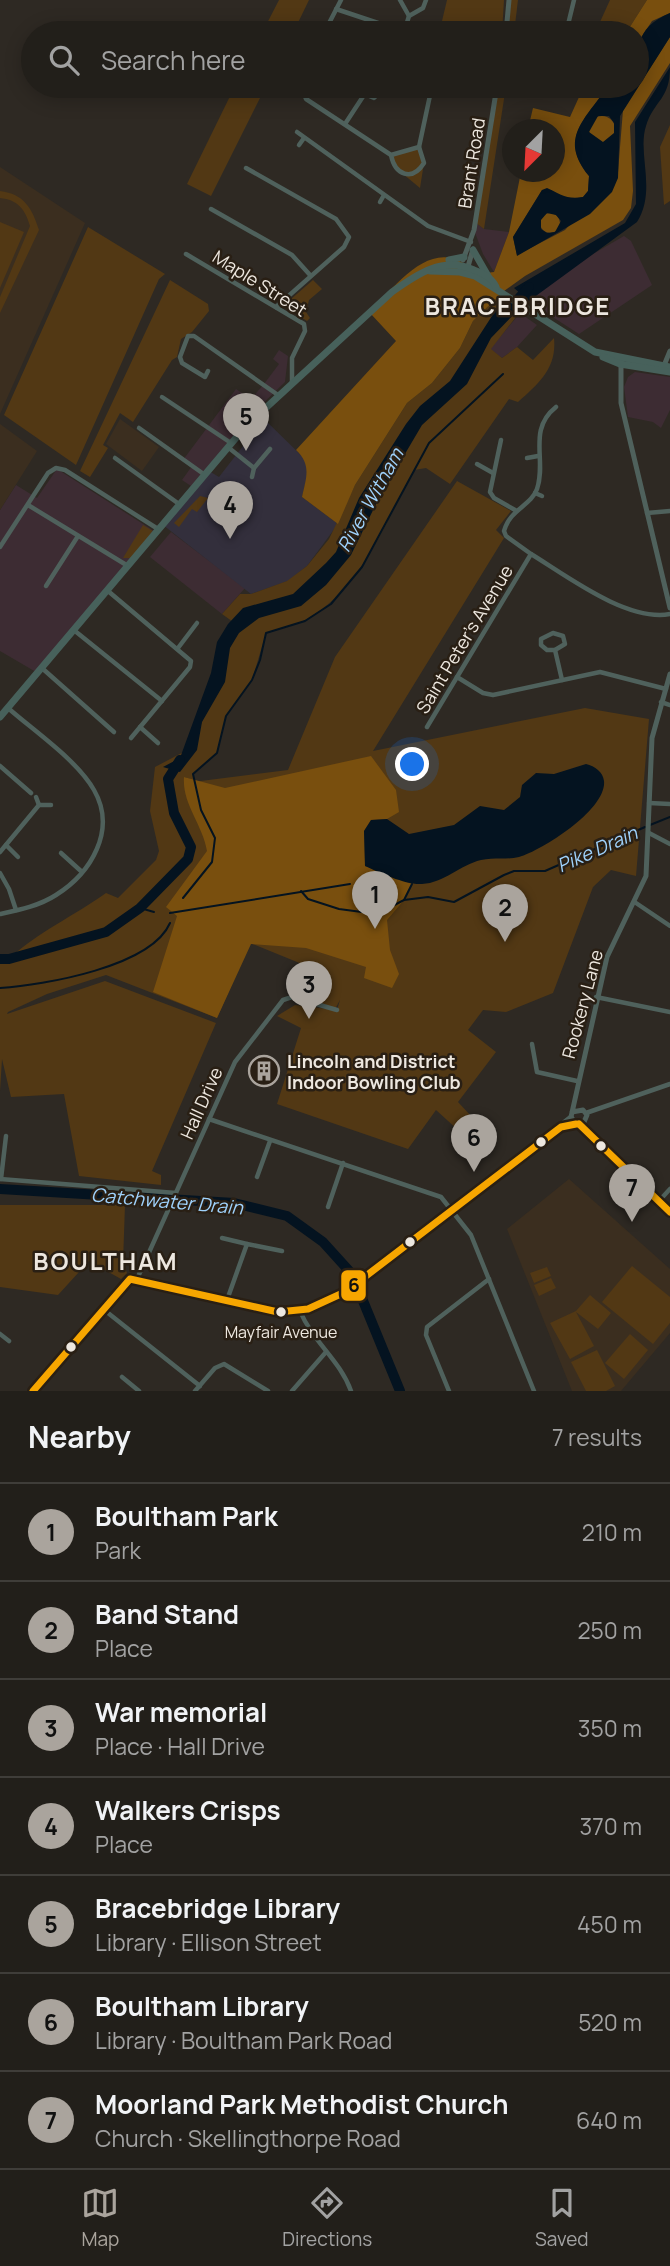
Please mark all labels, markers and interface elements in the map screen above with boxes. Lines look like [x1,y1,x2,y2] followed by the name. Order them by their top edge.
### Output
[21,21,649,98] search box
[45,41,83,79] icon: search
[101,42,246,78] text: Search here
[452,116,490,210] street label: Brant Road
[502,119,565,182] north arrow
[208,244,312,322] street label: Maple Street
[425,289,611,322] district label: BRACEBRIDGE
[223,393,269,451] pin: 5
[331,442,410,557] water label: River Witham
[207,481,253,539] pin: 4
[410,560,518,718] street label: Saint Peter's Avenue
[395,747,429,781] your location
[553,819,642,878] water label: Pike Drain
[352,871,398,929] pin: 1
[482,884,528,942] pin: 2
[556,947,608,1061] street label: Rookery Lane
[286,961,332,1019] pin: 3
[287,1049,461,1094] place label: Lincoln and District Indoor Bowling Club
[247,1054,281,1088] building icon: Lincoln and District Indoor Bowling Club
[174,1063,228,1143] street label: Hall Drive
[451,1114,497,1172] pin: 6
[534,1135,548,1149] unlabelled marker
[594,1139,608,1153] unlabelled marker
[609,1164,655,1222] pin: 7
[90,1181,245,1221] water label: Catchwater Drain
[403,1235,417,1249] unlabelled marker
[33,1244,179,1277] district label: BOULTHAM
[340,1269,367,1302] line badge: 6
[348,1272,360,1298] text: 6
[274,1305,288,1319] marker: Mayfair Avenue
[225,1321,337,1343] place label: Mayfair Avenue
[64,1340,78,1354] unlabelled marker
[28,1416,131,1457] text: Nearby
[552,1421,642,1453] text: 7 results
[95,1498,278,1534] text: Boultham Park
[46,1516,56,1548] text: 1
[582,1516,642,1548] text: 210 m
[95,1534,141,1566] text: Park
[95,1596,239,1632] text: Band Stand
[44,1614,58,1646] text: 2
[577,1614,642,1646] text: 250 m
[95,1632,153,1664] text: Place
[95,1694,267,1730] text: War memorial
[44,1712,58,1744] text: 3
[578,1712,642,1744] text: 350 m
[95,1730,265,1762] text: Place · Hall Drive
[95,1792,281,1828] text: Walkers Crisps
[44,1810,58,1842] text: 4
[580,1810,642,1842] text: 370 m
[95,1828,153,1860] text: Place
[95,1890,340,1926] text: Bracebridge Library
[44,1908,58,1940] text: 5
[577,1908,642,1940] text: 450 m
[95,1926,322,1958] text: Library · Ellison Street
[95,1988,309,2024] text: Boultham Library
[44,2006,58,2038] text: 6
[578,2006,642,2038] text: 520 m
[95,2024,392,2056] text: Library · Boultham Park Road
[95,2086,509,2122] text: Moorland Park Methodist Church
[45,2104,57,2136] text: 7
[576,2104,642,2136] text: 640 m
[95,2122,401,2154] text: Church · Skellingthorpe Road
[81,2184,119,2252] tab: Map
[282,2184,372,2252] tab: Directions
[535,2184,589,2252] tab: Saved

